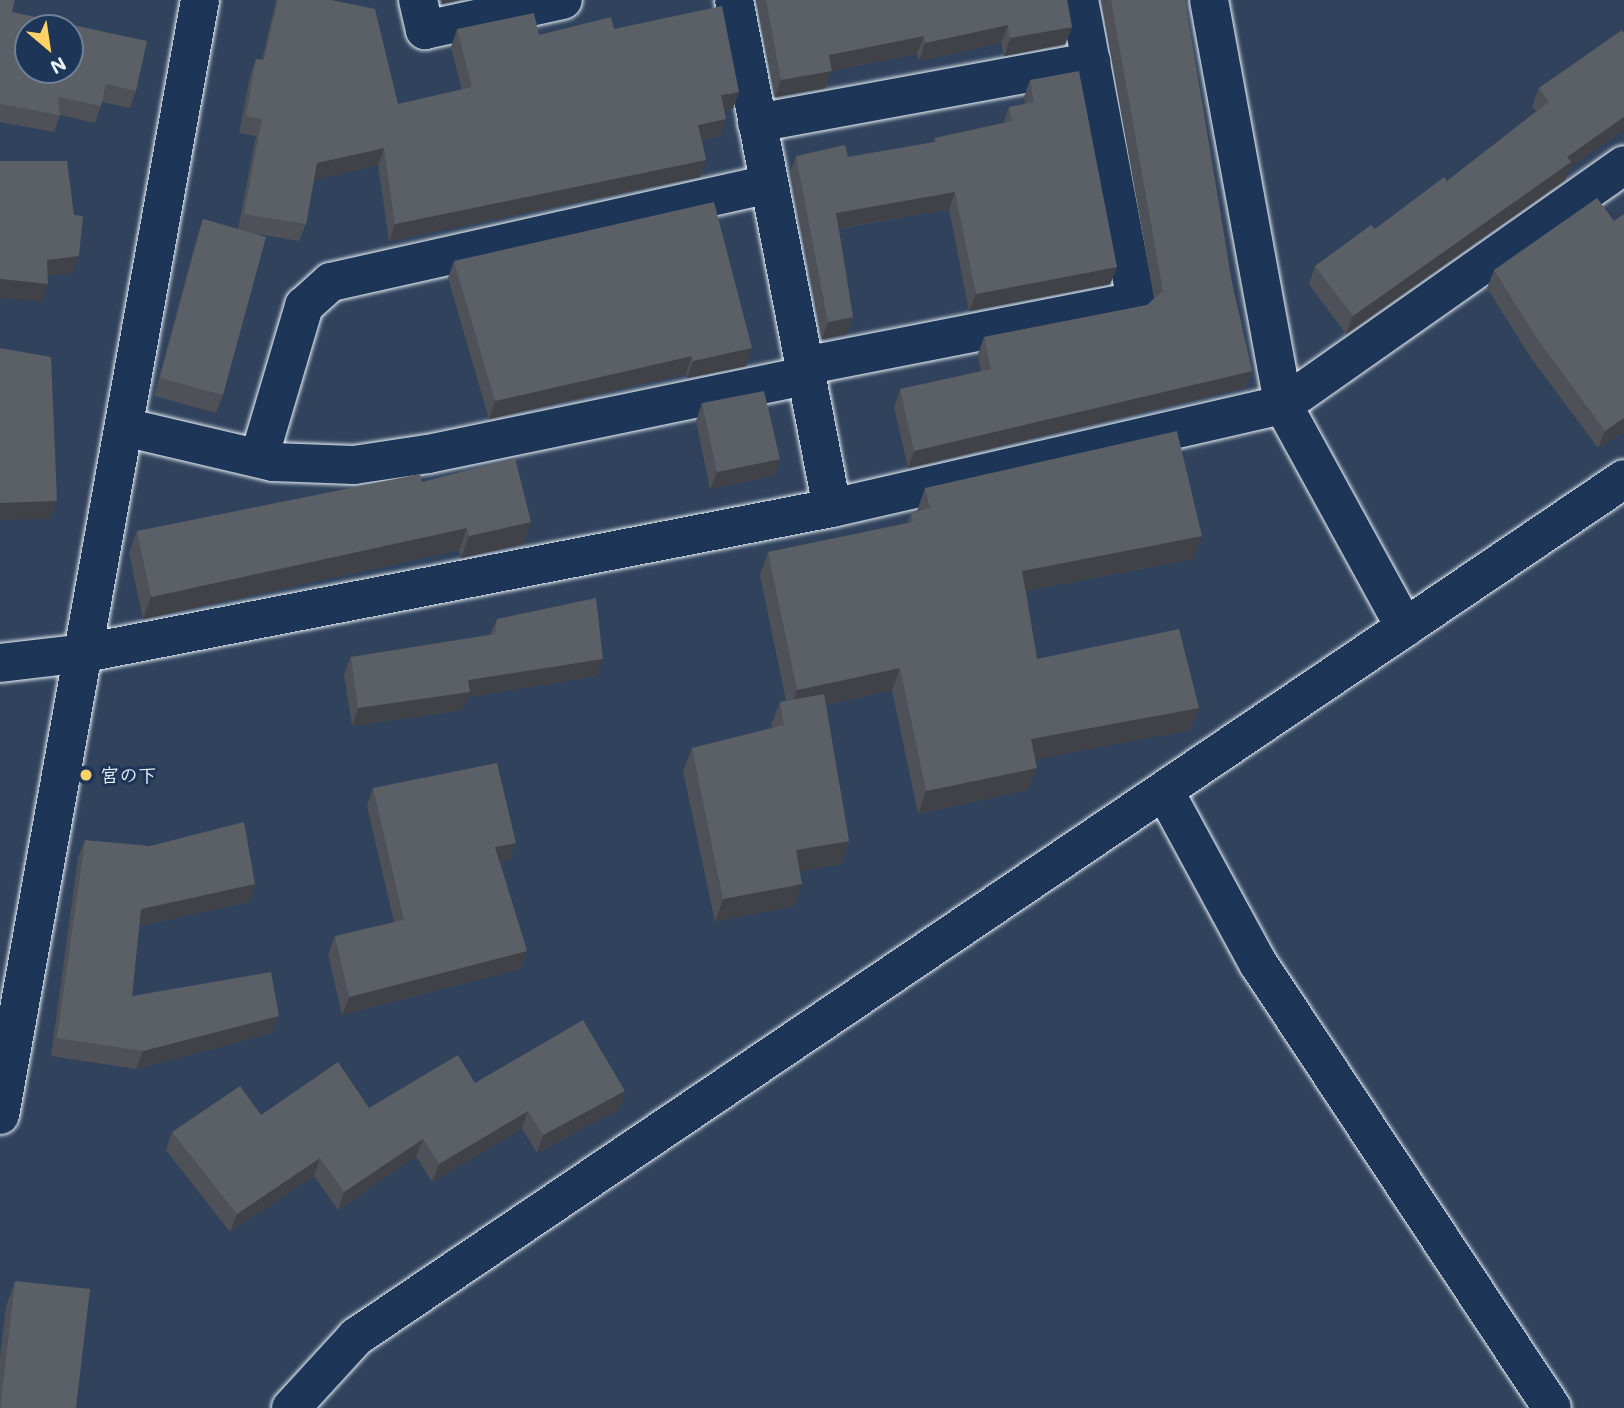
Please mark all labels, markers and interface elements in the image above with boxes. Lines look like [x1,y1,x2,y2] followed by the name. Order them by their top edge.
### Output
[14,14,84,84] north arrow
[46,52,71,80] text: N
[100,764,157,786] place label: 宮の下
[78,767,94,783] marker: 宮の下

